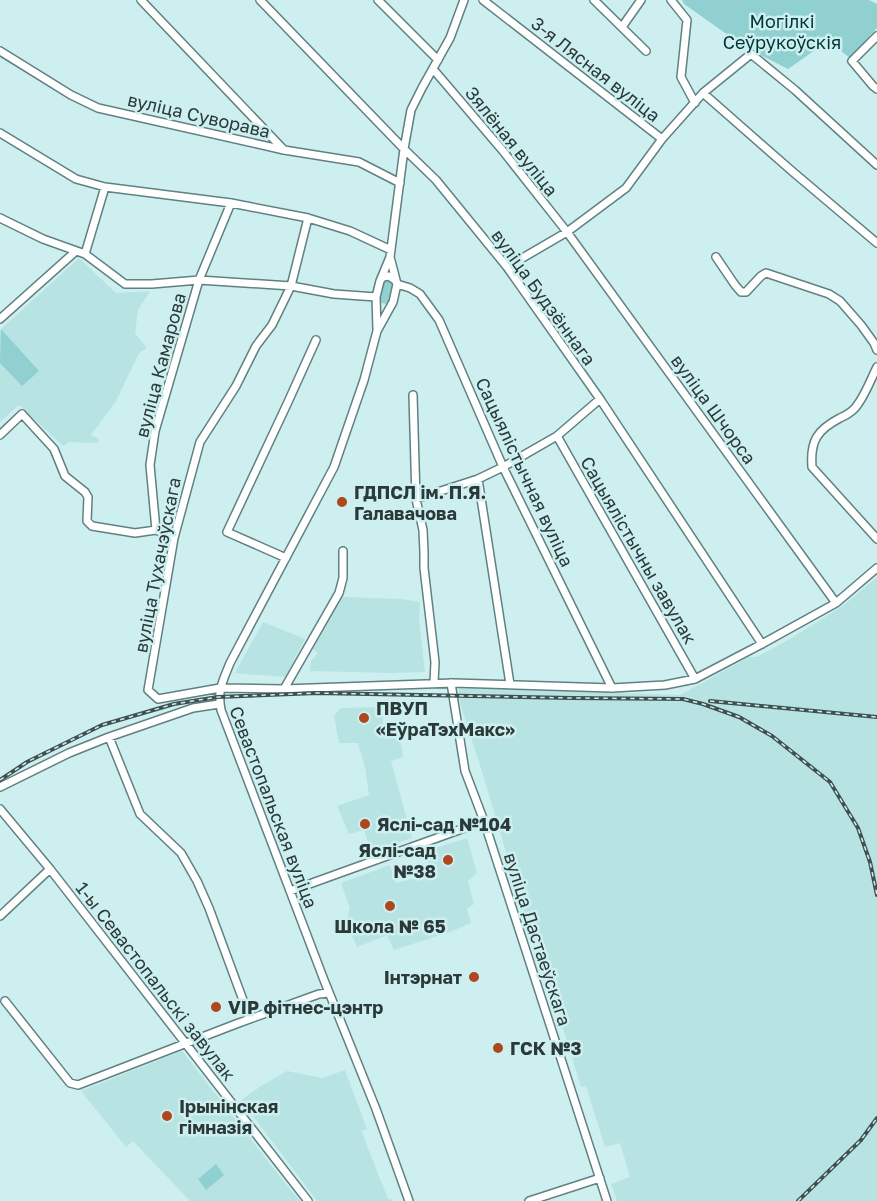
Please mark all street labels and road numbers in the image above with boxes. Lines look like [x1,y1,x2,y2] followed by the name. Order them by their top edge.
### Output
[527,12,665,126] street label: 3-я Лясная вуліца
[461,82,563,200] street label: Зялёная вуліца
[126,88,272,142] street label: вуліца Суворава
[487,225,601,369] street label: вуліца Будзённага
[130,290,190,440] street label: вуліца Камарова
[667,350,761,468] street label: вуліца Шчорса
[471,374,579,570] street label: Сацыялістычная вуліца
[576,452,702,648] street label: Сацыялістычны завулак
[129,475,185,655] street label: вуліца Тухачэўскага
[225,703,323,911] street label: Севастопальская вуліца
[500,850,576,1028] street label: вуліца Дастаеўскага
[72,877,240,1085] street label: 1-ы Севастопальскі завулак

